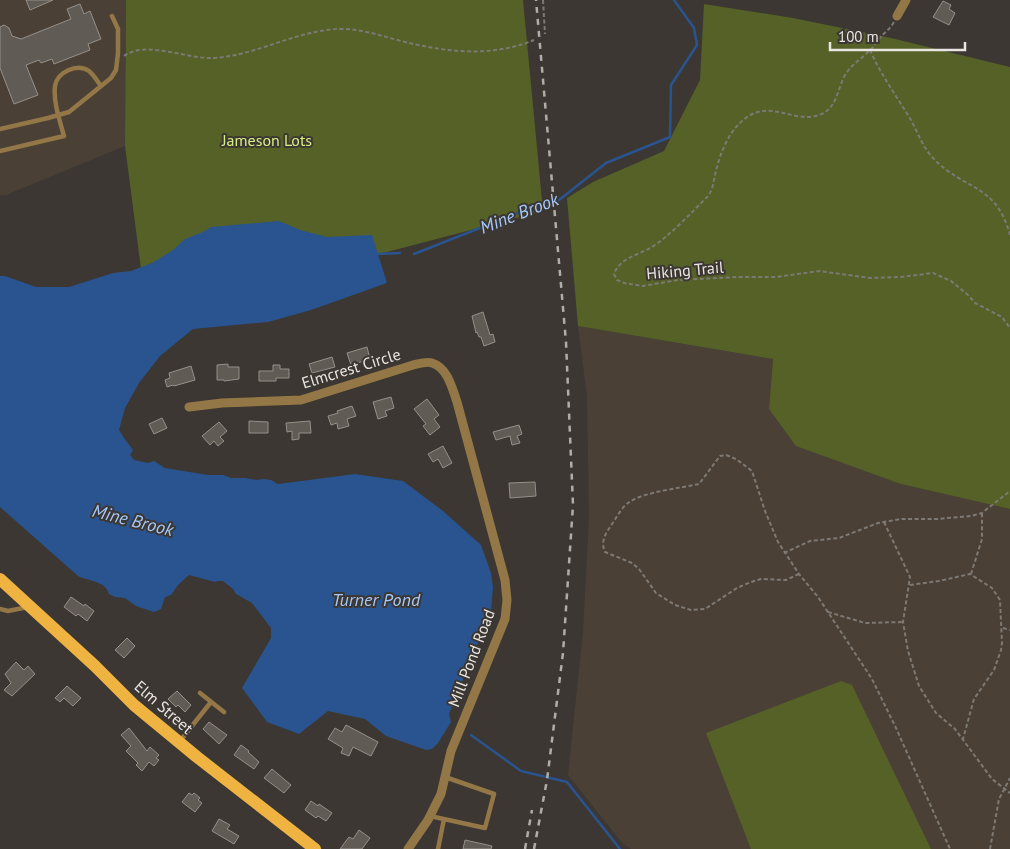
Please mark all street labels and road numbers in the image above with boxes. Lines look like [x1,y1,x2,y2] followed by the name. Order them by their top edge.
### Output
[645,257,725,283] street label: Hiking Trail
[299,343,403,393] street label: Elmcrest Circle
[443,606,499,710] street label: Mill Pond Road
[130,676,198,738] street label: Elm Street

